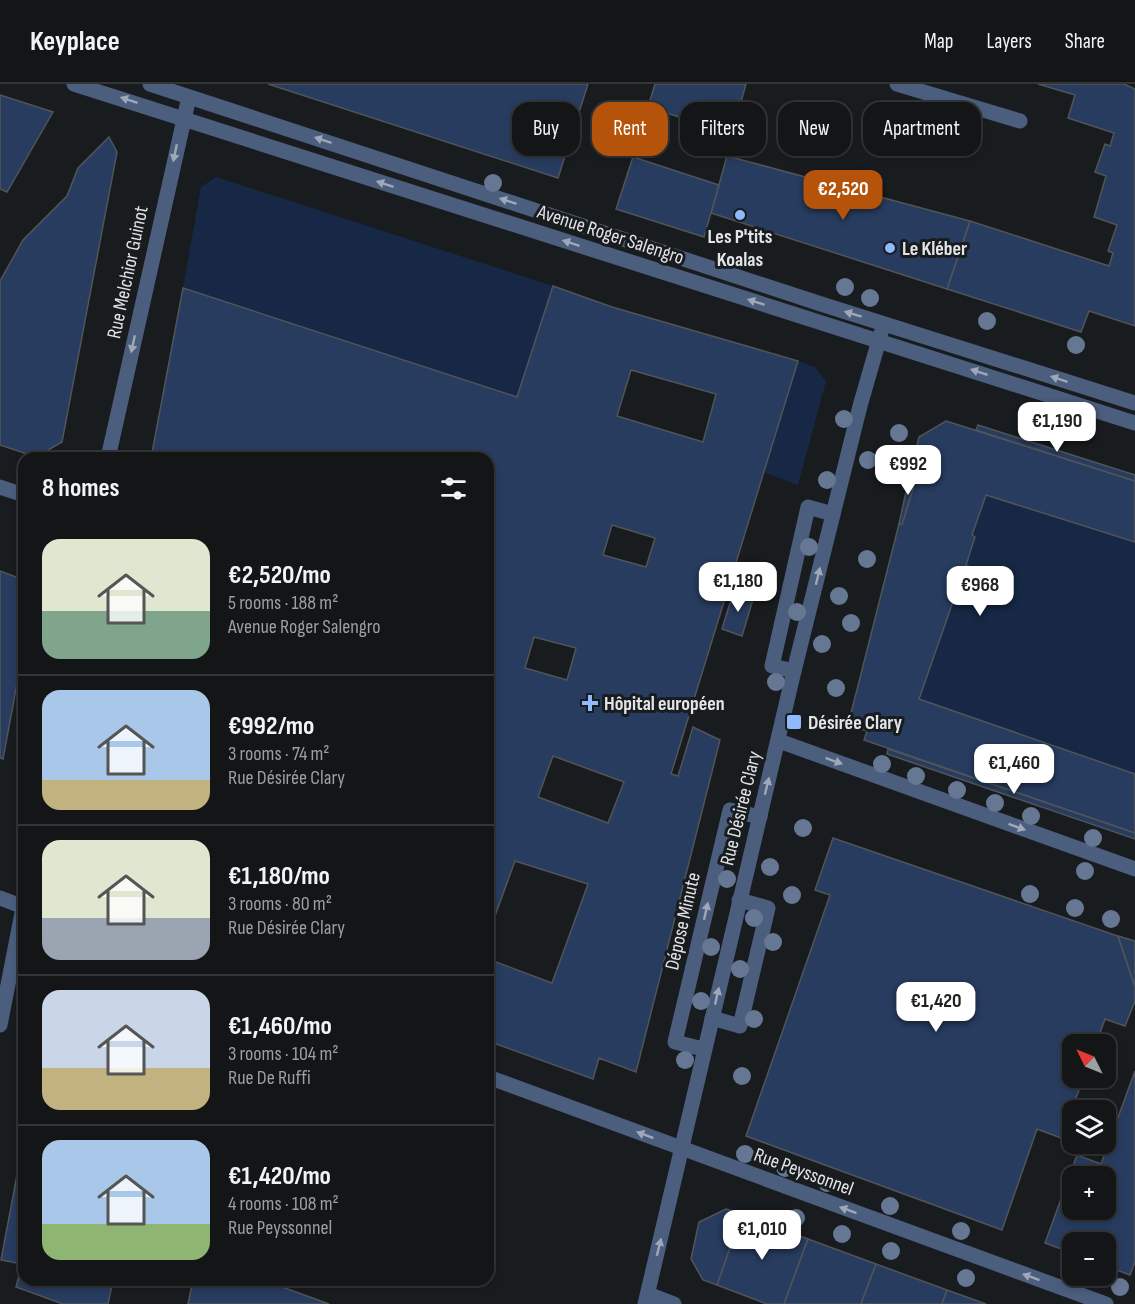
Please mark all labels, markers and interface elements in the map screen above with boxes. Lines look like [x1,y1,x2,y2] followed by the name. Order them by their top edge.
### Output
[30,25,120,58] text: Keyplace
[924,29,953,54] text: Map
[986,29,1032,54] text: Layers
[1065,29,1105,54] text: Share
[120,95,138,104] one-way arrow
[512,102,580,156] chip: Buy
[592,102,668,156] chip: Rent
[680,102,766,156] chip: Filters
[778,102,851,156] chip: New
[863,102,981,156] chip: Apartment
[314,135,332,144] one-way arrow
[170,144,179,163] one-way arrow
[794,170,892,221] pin: €2,520
[817,177,869,201] text: €2,520
[376,179,394,188] one-way arrow
[499,196,517,205] one-way arrow
[534,200,687,270] street label: Avenue Roger Salengro
[102,204,154,341] street label: Rue Melchior Guinot
[733,208,747,222] marker: Les P'tits Koalas
[708,225,773,272] place label: Les P'tits Koalas
[902,237,967,261] place label: Le Kléber
[562,238,580,247] one-way arrow
[883,241,897,255] marker: Le Kléber
[747,297,765,307] one-way arrow
[844,309,862,318] one-way arrow
[128,334,137,353] one-way arrow
[970,367,988,376] one-way arrow
[1050,374,1068,383] one-way arrow
[1008,402,1106,453] pin: €1,190
[1032,409,1082,433] text: €1,190
[872,445,944,496] pin: €992
[889,452,927,476] text: €992
[437,472,470,505] icon: filters
[42,473,120,504] text: 8 homes
[228,560,331,591] text: €2,520/mo
[689,562,787,613] pin: €1,180
[90,563,162,635] icon: home
[944,566,1016,617] pin: €968
[813,567,823,585] one-way arrow
[713,569,763,593] text: €1,180
[961,573,999,597] text: €968
[228,591,338,615] text: 5 rooms · 188 m²
[228,615,380,639] text: Avenue Roger Salengro
[604,692,725,716] place label: Hôpital européen
[581,694,599,712] marker: Hôpital européen
[228,711,314,742] text: €992/mo
[808,711,903,735] place label: Désirée Clary
[785,713,803,731] marker: Désirée Clary
[90,714,162,786] icon: home
[228,742,330,766] text: 3 rooms · 74 m²
[965,744,1063,795] pin: €1,460
[715,748,767,868] street label: Rue Désirée Clary
[988,751,1040,775] text: €1,460
[825,756,843,766] one-way arrow
[228,766,345,790] text: Rue Désirée Clary
[763,777,773,795] one-way arrow
[1008,822,1026,832] one-way arrow
[228,861,330,892] text: €1,180/mo
[90,864,162,936] icon: home
[660,870,706,972] street label: Dépose Minute
[228,892,332,916] text: 3 rooms · 80 m²
[702,902,712,921] one-way arrow
[228,916,345,940] text: Rue Désirée Clary
[887,982,985,1033] pin: €1,420
[712,987,722,1005] one-way arrow
[910,989,962,1013] text: €1,420
[228,1011,332,1042] text: €1,460/mo
[90,1014,162,1086] icon: home
[1062,1034,1116,1088] north arrow
[1062,1034,1116,1286] map controls
[228,1042,338,1066] text: 3 rooms · 104 m²
[228,1066,311,1090] text: Rue De Ruffi
[1062,1100,1116,1154] button: layers
[636,1130,654,1140] one-way arrow
[751,1143,857,1201] street label: Rue Peyssonnel
[228,1161,331,1192] text: €1,420/mo
[90,1164,162,1236] icon: home
[1062,1166,1116,1220] button: +
[228,1192,339,1216] text: 4 rooms · 108 m²
[839,1204,857,1214] one-way arrow
[713,1210,811,1261] pin: €1,010
[228,1216,332,1240] text: Rue Peyssonnel
[737,1217,787,1241] text: €1,010
[1062,1232,1116,1286] button: −
[655,1237,664,1256] one-way arrow
[1022,1271,1040,1281] one-way arrow

